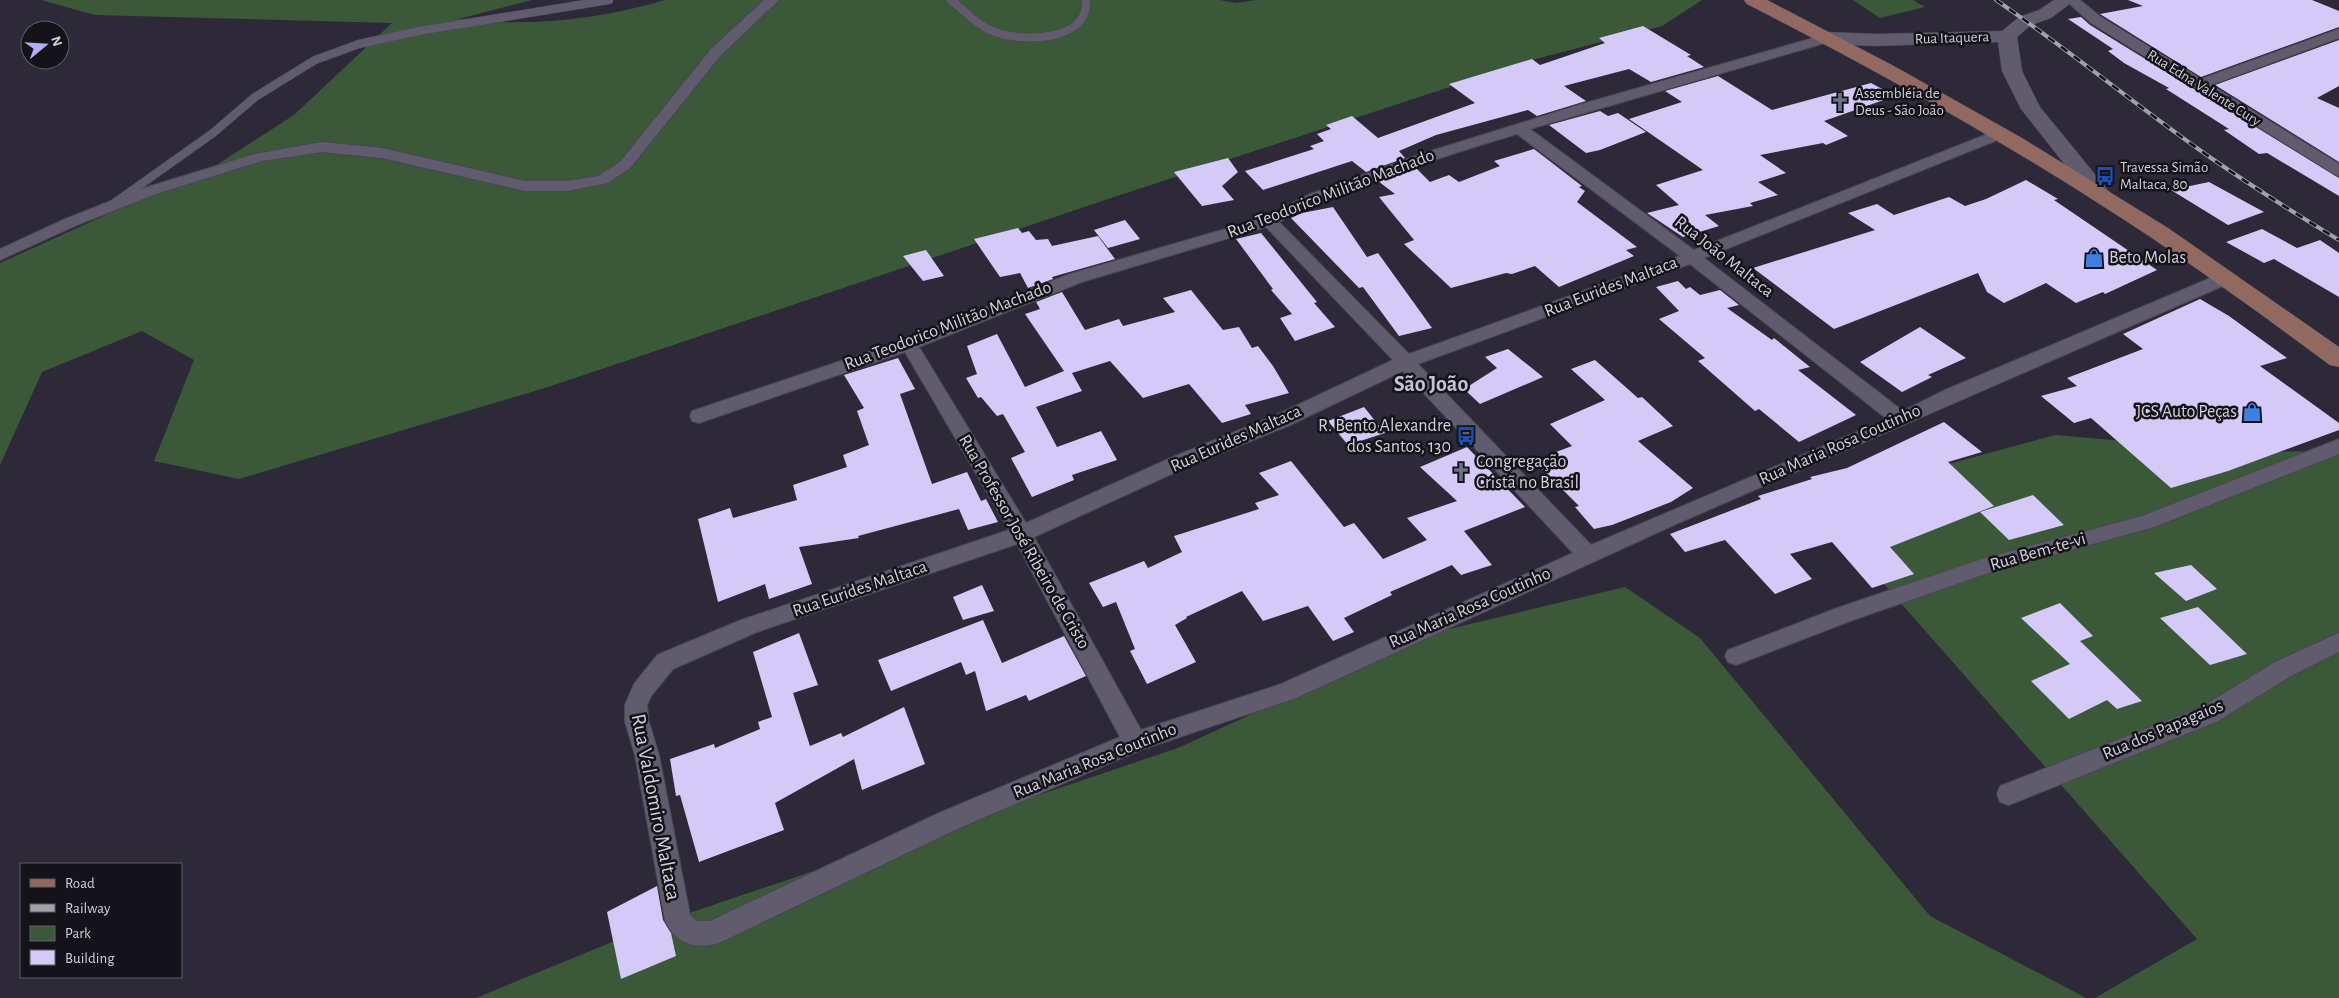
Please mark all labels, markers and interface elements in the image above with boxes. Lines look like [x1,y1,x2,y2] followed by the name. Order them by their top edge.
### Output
[20,20,70,70] north arrow
[1915,29,1990,47] street label: Rua Itaquera
[48,34,65,48] text: N
[2145,47,2264,129] street label: Rua Edna Valente Cury
[1855,86,1944,118] place label: Assembléia de Deus - São João
[1829,91,1851,113] church icon: Assembléia de Deus - São João
[1225,146,1437,242] street label: Rua Teodorico Militão Machado
[2120,160,2208,192] place label: Travessa Simão Maltaca, 80
[2094,165,2116,187] bus stop icon: Travessa Simão Maltaca, 80
[1671,213,1777,301] street label: Rua João Maltaca
[2083,247,2105,269] shop icon: Beto Molas
[2109,249,2186,267] place label: Beto Molas
[1542,253,1680,321] street label: Rua Eurides Maltaca
[842,278,1054,374] street label: Rua Teodorico Militão Machado
[1394,373,1468,395] district label: São João
[1757,401,1923,489] street label: Rua Maria Rosa Coutinho
[2241,401,2263,423] shop icon: JCS Auto Peças
[1168,402,1304,476] street label: Rua Eurides Maltaca
[2136,403,2237,421] place label: JCS Auto Peças
[1318,417,1451,456] place label: R. Bento Alexandre dos Santos, 130
[1455,425,1477,447] bus stop icon: R. Bento Alexandre dos Santos, 130
[955,432,1093,652] street label: Rua Professor José Ribeiro de Cristo
[1476,453,1579,492] place label: Congregação Cristã no Brasil
[1450,461,1472,483] church icon: Congregação Cristã no Brasil
[1988,530,2088,574] street label: Rua Bem-te-vi
[791,558,929,620] street label: Rua Eurides Maltaca
[1387,564,1553,652] street label: Rua Maria Rosa Coutinho
[2100,696,2226,764] street label: Rua dos Papagaios
[628,712,684,902] street label: Rua Valdomiro Maltaca
[1011,720,1179,802] street label: Rua Maria Rosa Coutinho
[20,863,182,978] legend
[65,876,95,891] text: Road
[65,901,111,916] text: Railway
[65,926,91,941] text: Park
[65,951,115,966] text: Building

